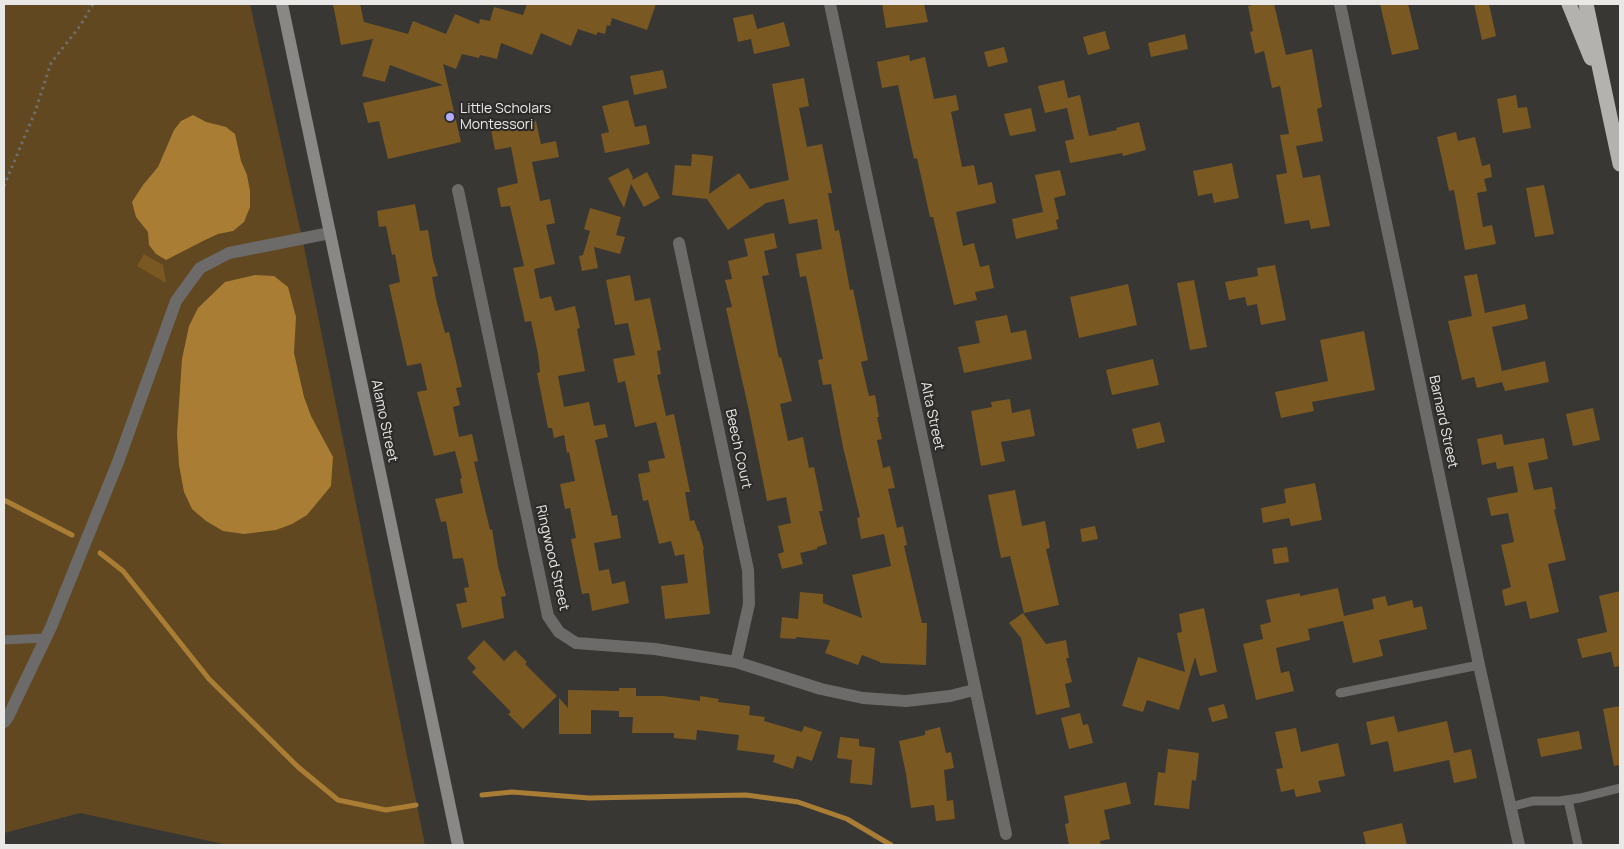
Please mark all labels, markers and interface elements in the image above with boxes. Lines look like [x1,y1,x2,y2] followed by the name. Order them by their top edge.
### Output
[460,101,551,134] place label: Little Scholars Montessori
[444,111,456,123] marker: Little Scholars Montessori
[1425,374,1461,470] street label: Barnard Street
[367,378,401,464] street label: Alamo Street
[917,380,947,452] street label: Alta Street
[721,408,755,490] street label: Beech Court
[532,504,572,612] street label: Ringwood Street

